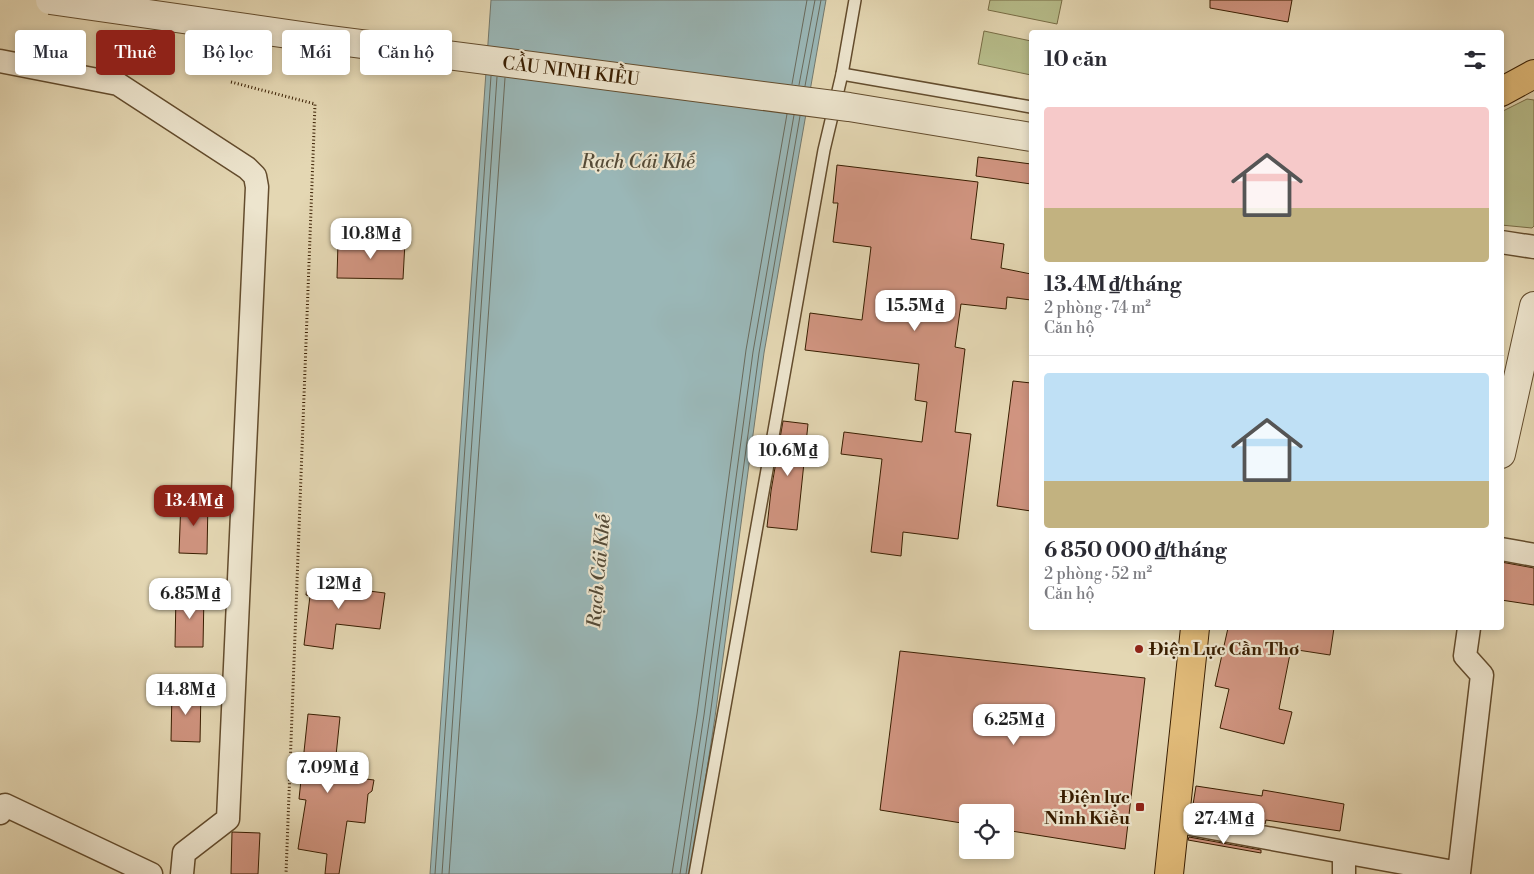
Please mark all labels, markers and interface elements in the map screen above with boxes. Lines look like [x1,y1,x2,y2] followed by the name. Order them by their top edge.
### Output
[15,30,86,75] chip: Mua
[96,30,175,75] chip: Thuê
[185,30,272,75] chip: Bộ lọc
[282,30,350,75] chip: Mới
[360,30,452,75] chip: Căn hộ
[1461,46,1489,74] icon: filters
[1044,47,1107,73] text: 10 căn
[501,50,642,91] street label: CẦU NINH KIỀU
[1222,140,1312,230] icon: home
[580,150,695,174] water label: Rạch Cái Khế
[325,218,417,260] pin: 10.8M ₫
[342,224,400,244] text: 10.8M ₫
[1044,272,1181,298] text: 13.4M ₫/tháng
[869,290,961,332] pin: 15.5M ₫
[886,296,944,316] text: 15.5M ₫
[1044,298,1151,318] text: 2 phòng · 74 m²
[1044,318,1094,338] text: Căn hộ
[1222,405,1312,495] icon: home
[742,434,834,477] pin: 10.6M ₫
[759,441,817,461] text: 10.6M ₫
[148,484,240,527] pin: 13.4M ₫
[165,491,223,511] text: 13.4M ₫
[582,513,616,630] water label: Rạch Cái Khế
[1044,538,1227,564] text: 6 850 000 ₫/tháng
[1044,564,1152,584] text: 2 phòng · 52 m²
[304,568,374,610] pin: 12M ₫
[317,574,361,594] text: 12M ₫
[144,578,236,620] pin: 6.85M ₫
[160,584,220,604] text: 6.85M ₫
[1044,584,1094,604] text: Căn hộ
[1148,638,1299,661] place label: Điện Lực Cần Thơ
[1133,643,1145,655] marker: Điện Lực Cần Thơ
[140,674,232,716] pin: 14.8M ₫
[157,680,215,700] text: 14.8M ₫
[968,704,1060,746] pin: 6.25M ₫
[984,710,1044,730] text: 6.25M ₫
[282,752,374,794] pin: 7.09M ₫
[298,758,358,778] text: 7.09M ₫
[1044,786,1130,830] place label: Điện lực Ninh Kiều
[1134,801,1146,813] marker: Điện lực Ninh Kiều
[1178,802,1270,845] pin: 27.4M ₫
[959,804,1014,859] map controls
[959,804,1014,859] button: locate
[1194,809,1254,829] text: 27.4M ₫

